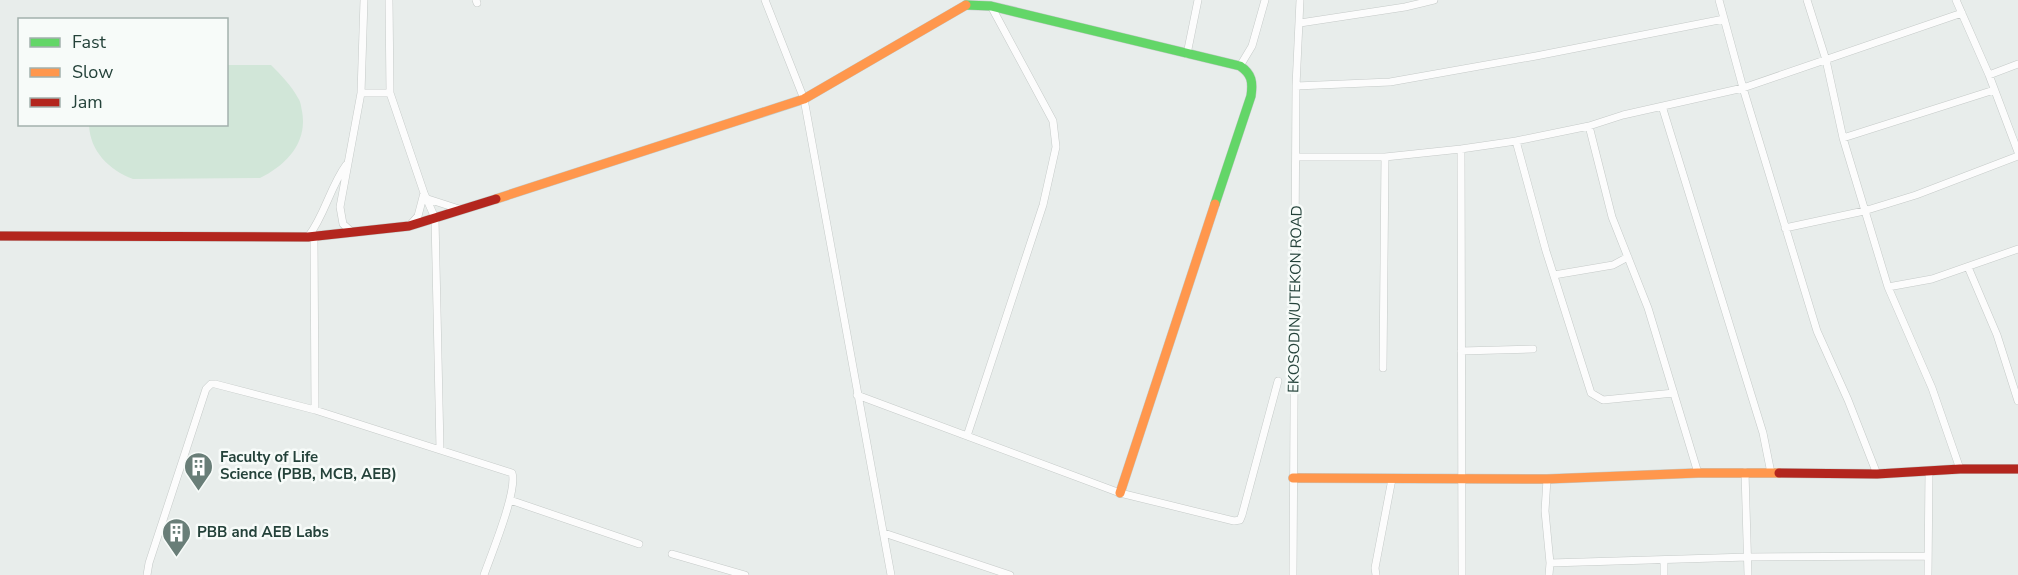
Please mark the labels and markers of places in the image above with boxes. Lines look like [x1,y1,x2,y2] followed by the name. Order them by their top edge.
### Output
[220,447,397,484] place label: Faculty of Life Science (PBB, MCB, AEB)
[183,450,215,492] building icon: Faculty of Life Science (PBB, MCB, AEB)
[160,516,192,558] building icon: PBB and AEB Labs
[197,522,329,542] place label: PBB and AEB Labs

